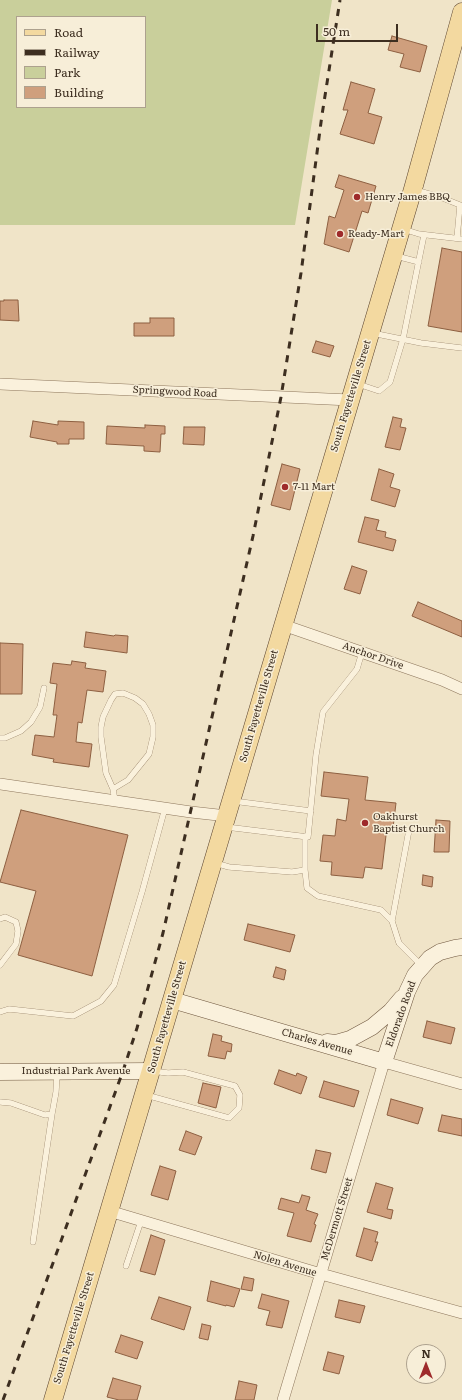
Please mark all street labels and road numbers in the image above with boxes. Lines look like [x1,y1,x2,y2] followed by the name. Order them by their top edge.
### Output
[328,339,374,453] street label: South Fayetteville Street
[132,384,218,400] street label: Springwood Road
[341,640,405,672] street label: Anchor Drive
[237,648,281,764] street label: South Fayetteville Street
[145,959,189,1075] street label: South Fayetteville Street
[383,979,419,1049] street label: Eldorado Road
[280,1026,354,1058] street label: Charles Avenue
[21,1065,131,1077] street label: Industrial Park Avenue
[319,1176,355,1262] street label: McDermott Street
[252,1249,318,1279] street label: Nolen Avenue
[51,1271,97,1385] street label: South Fayetteville Street

